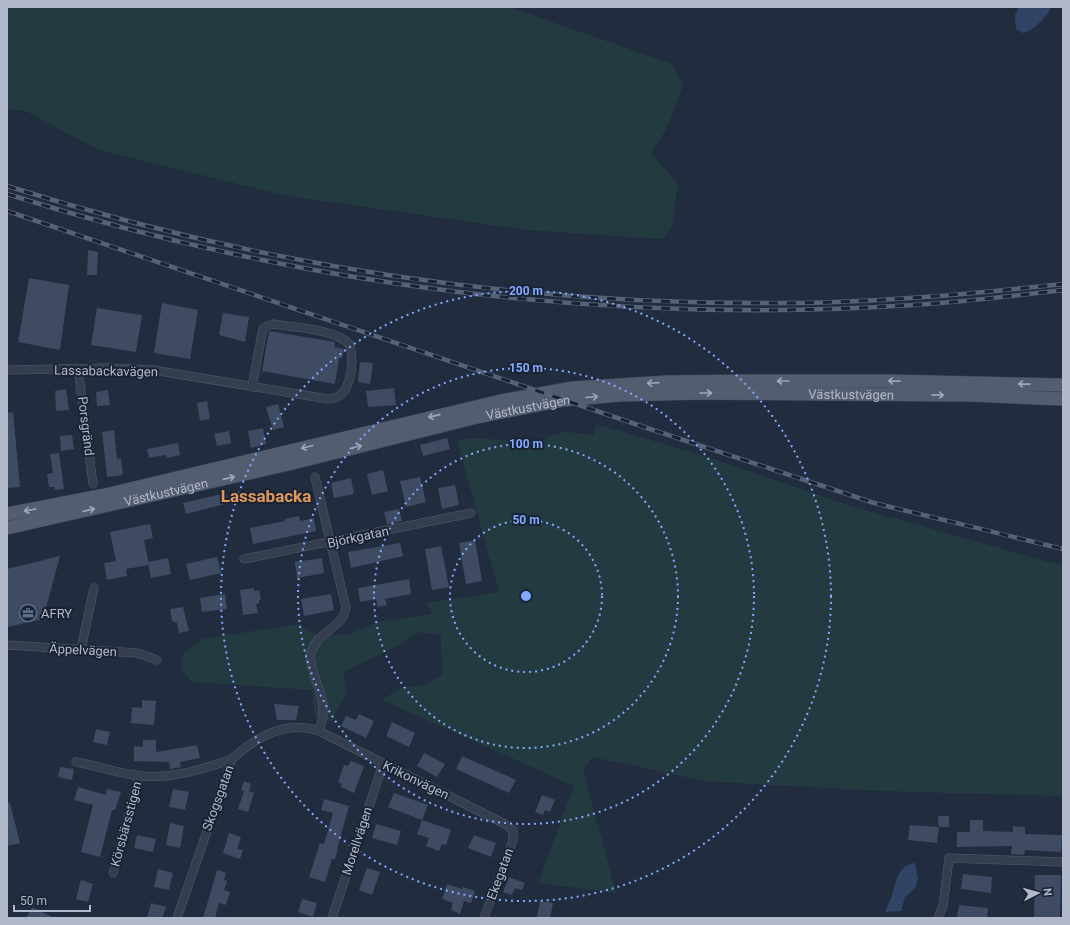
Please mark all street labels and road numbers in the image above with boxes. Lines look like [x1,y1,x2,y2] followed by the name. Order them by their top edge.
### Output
[54,363,158,379] street label: Lassabackavägen
[808,386,894,402] street label: Västkustvägen
[485,392,571,423] street label: Västkustvägen
[75,395,97,457] street label: Porsgränd
[123,475,209,509] street label: Västkustvägen
[326,523,390,551] street label: Björkgatan
[49,641,117,659] street label: Äppelvägen
[381,758,451,802] street label: Krikonvägen
[199,763,237,833] street label: Skogsgatan
[107,780,145,868] street label: Körsbärsstigen
[339,805,375,877] street label: Morellvägen
[484,846,516,902] street label: Ekegatan

